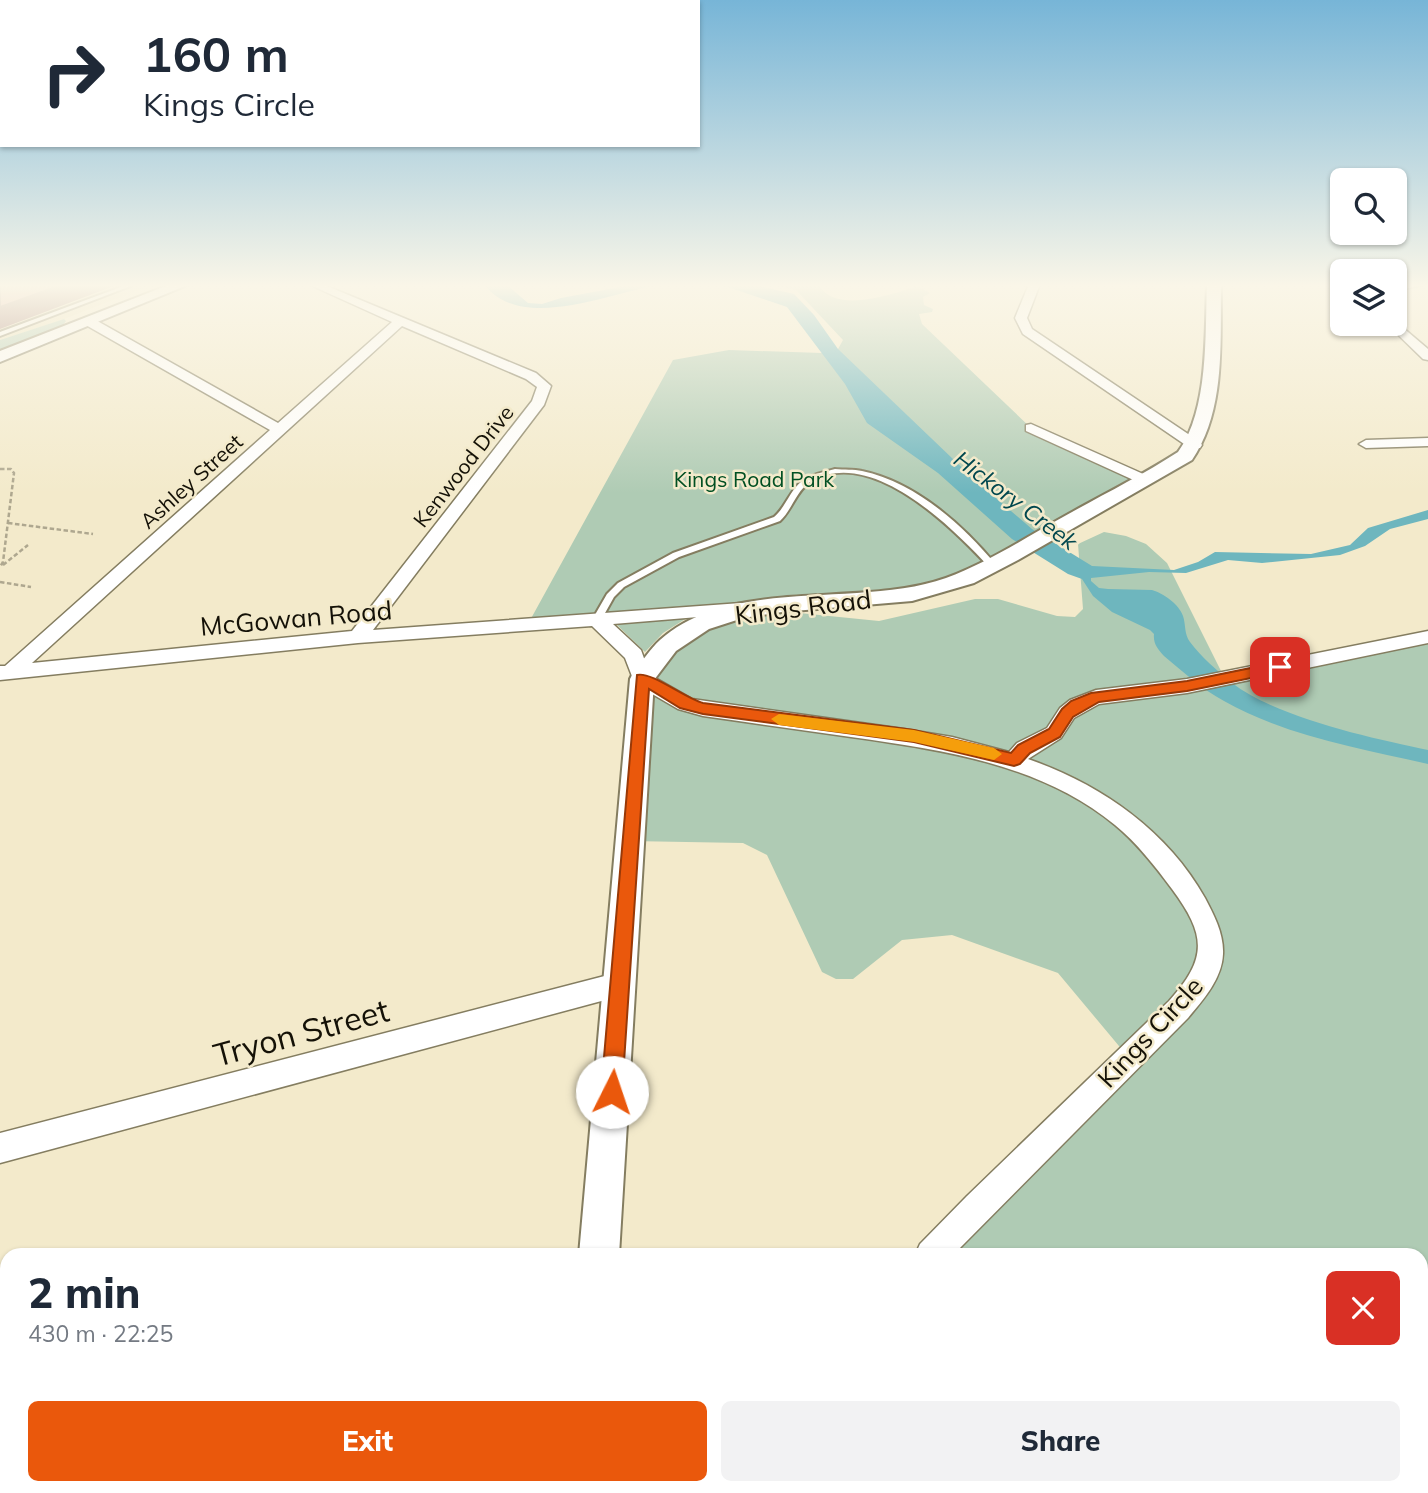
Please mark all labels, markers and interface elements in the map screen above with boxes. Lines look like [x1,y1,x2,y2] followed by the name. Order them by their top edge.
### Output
[143,23,289,84] text: 160 m
[28,28,119,119] icon: right
[143,84,315,124] text: Kings Circle
[1330,168,1407,336] map controls
[1330,168,1407,245] button: search
[1330,259,1407,336] button: layers
[407,400,519,532] street label: Kenwood Drive
[134,428,248,534] street label: Ashley Street
[948,444,1084,557] water label: Hickory Creek
[674,466,834,492] park label: Kings Road Park
[733,582,873,632] street label: Kings Road
[199,593,393,643] street label: McGowan Road
[1250,637,1310,697] pin
[1261,648,1299,686] icon: arrive
[1090,970,1210,1094] street label: Kings Circle
[209,989,393,1075] street label: Tryon Street
[575,1055,649,1129] position arrow
[28,1266,141,1319] text: 2 min
[1326,1271,1400,1345] button: close
[28,1319,173,1348] text: 430 m · 22:25
[28,1401,707,1481] button: Exit
[721,1401,1400,1481] button: Share

